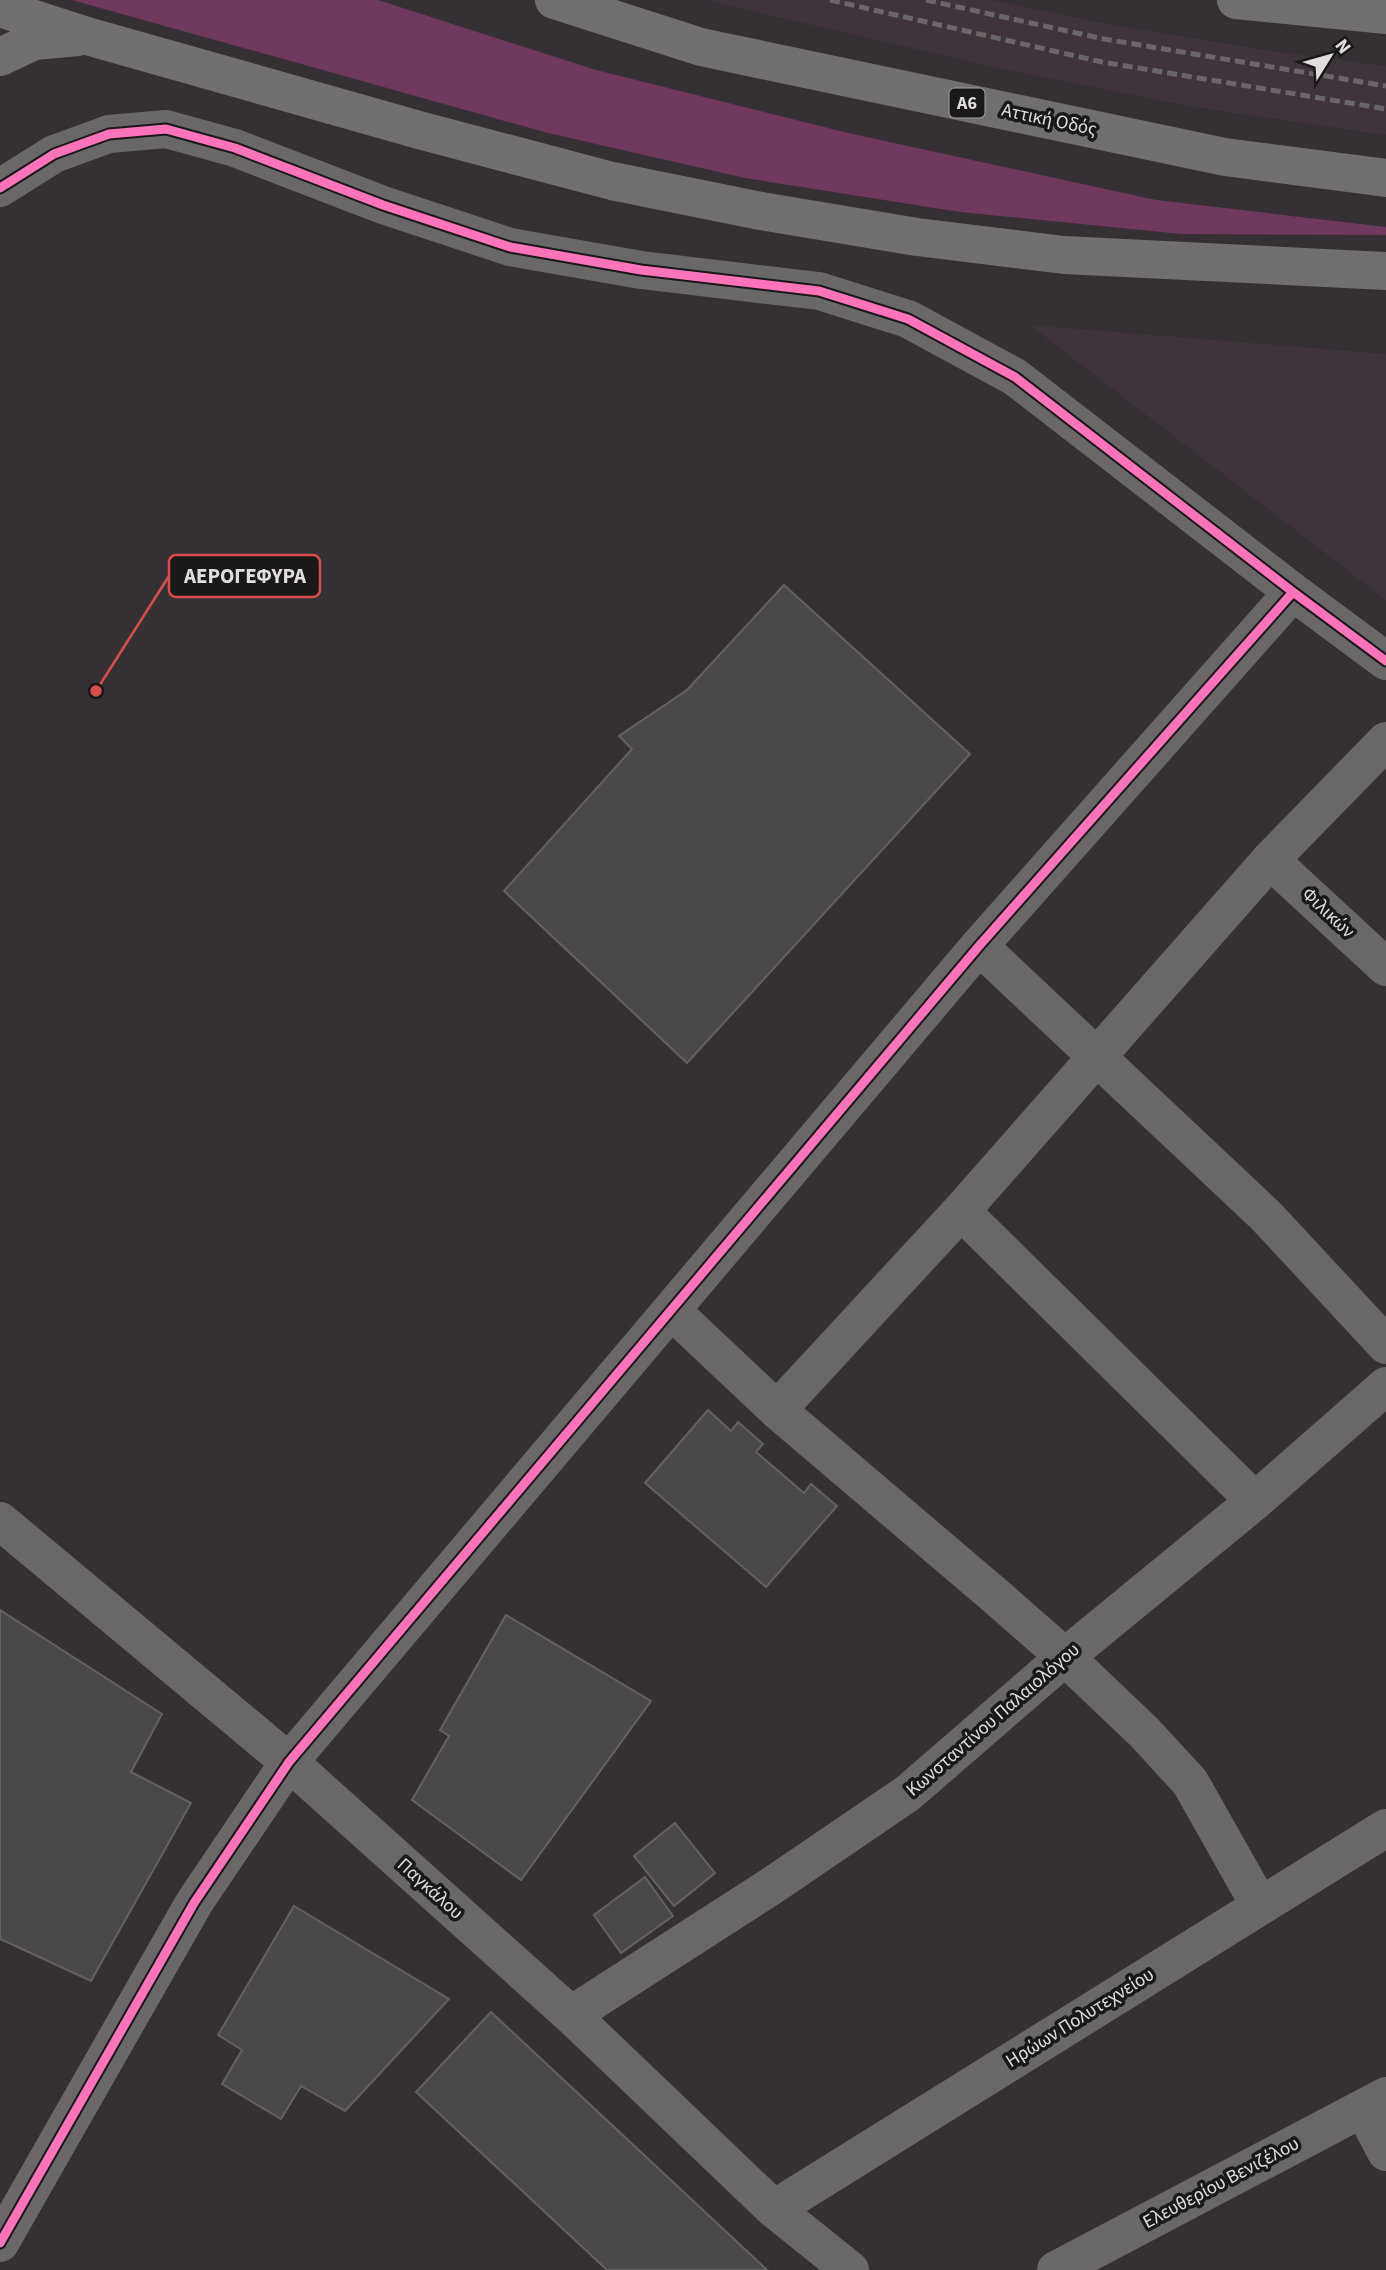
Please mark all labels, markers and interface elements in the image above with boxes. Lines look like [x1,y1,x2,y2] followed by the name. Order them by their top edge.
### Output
[1295,21,1365,91] north arrow
[1328,33,1357,60] text: N
[950,88,984,118] road number: Α6
[999,97,1099,143] street label: Αττική Οδός
[169,555,320,597] callout: ΑΕΡΟΓΕΦΥΡΑ
[183,561,307,591] text: ΑΕΡΟΓΕΦΥΡΑ
[1295,881,1361,945] street label: Φιλικών
[900,1637,1086,1803] street label: Κωνσταντίνου Παλαιολόγου
[391,1852,469,1926] street label: Παγκάλου
[1001,1961,1159,2075] street label: Ηρώων Πολυτεχνείου
[1138,2130,1304,2236] street label: Ελευθερίου Βενιζέλου

